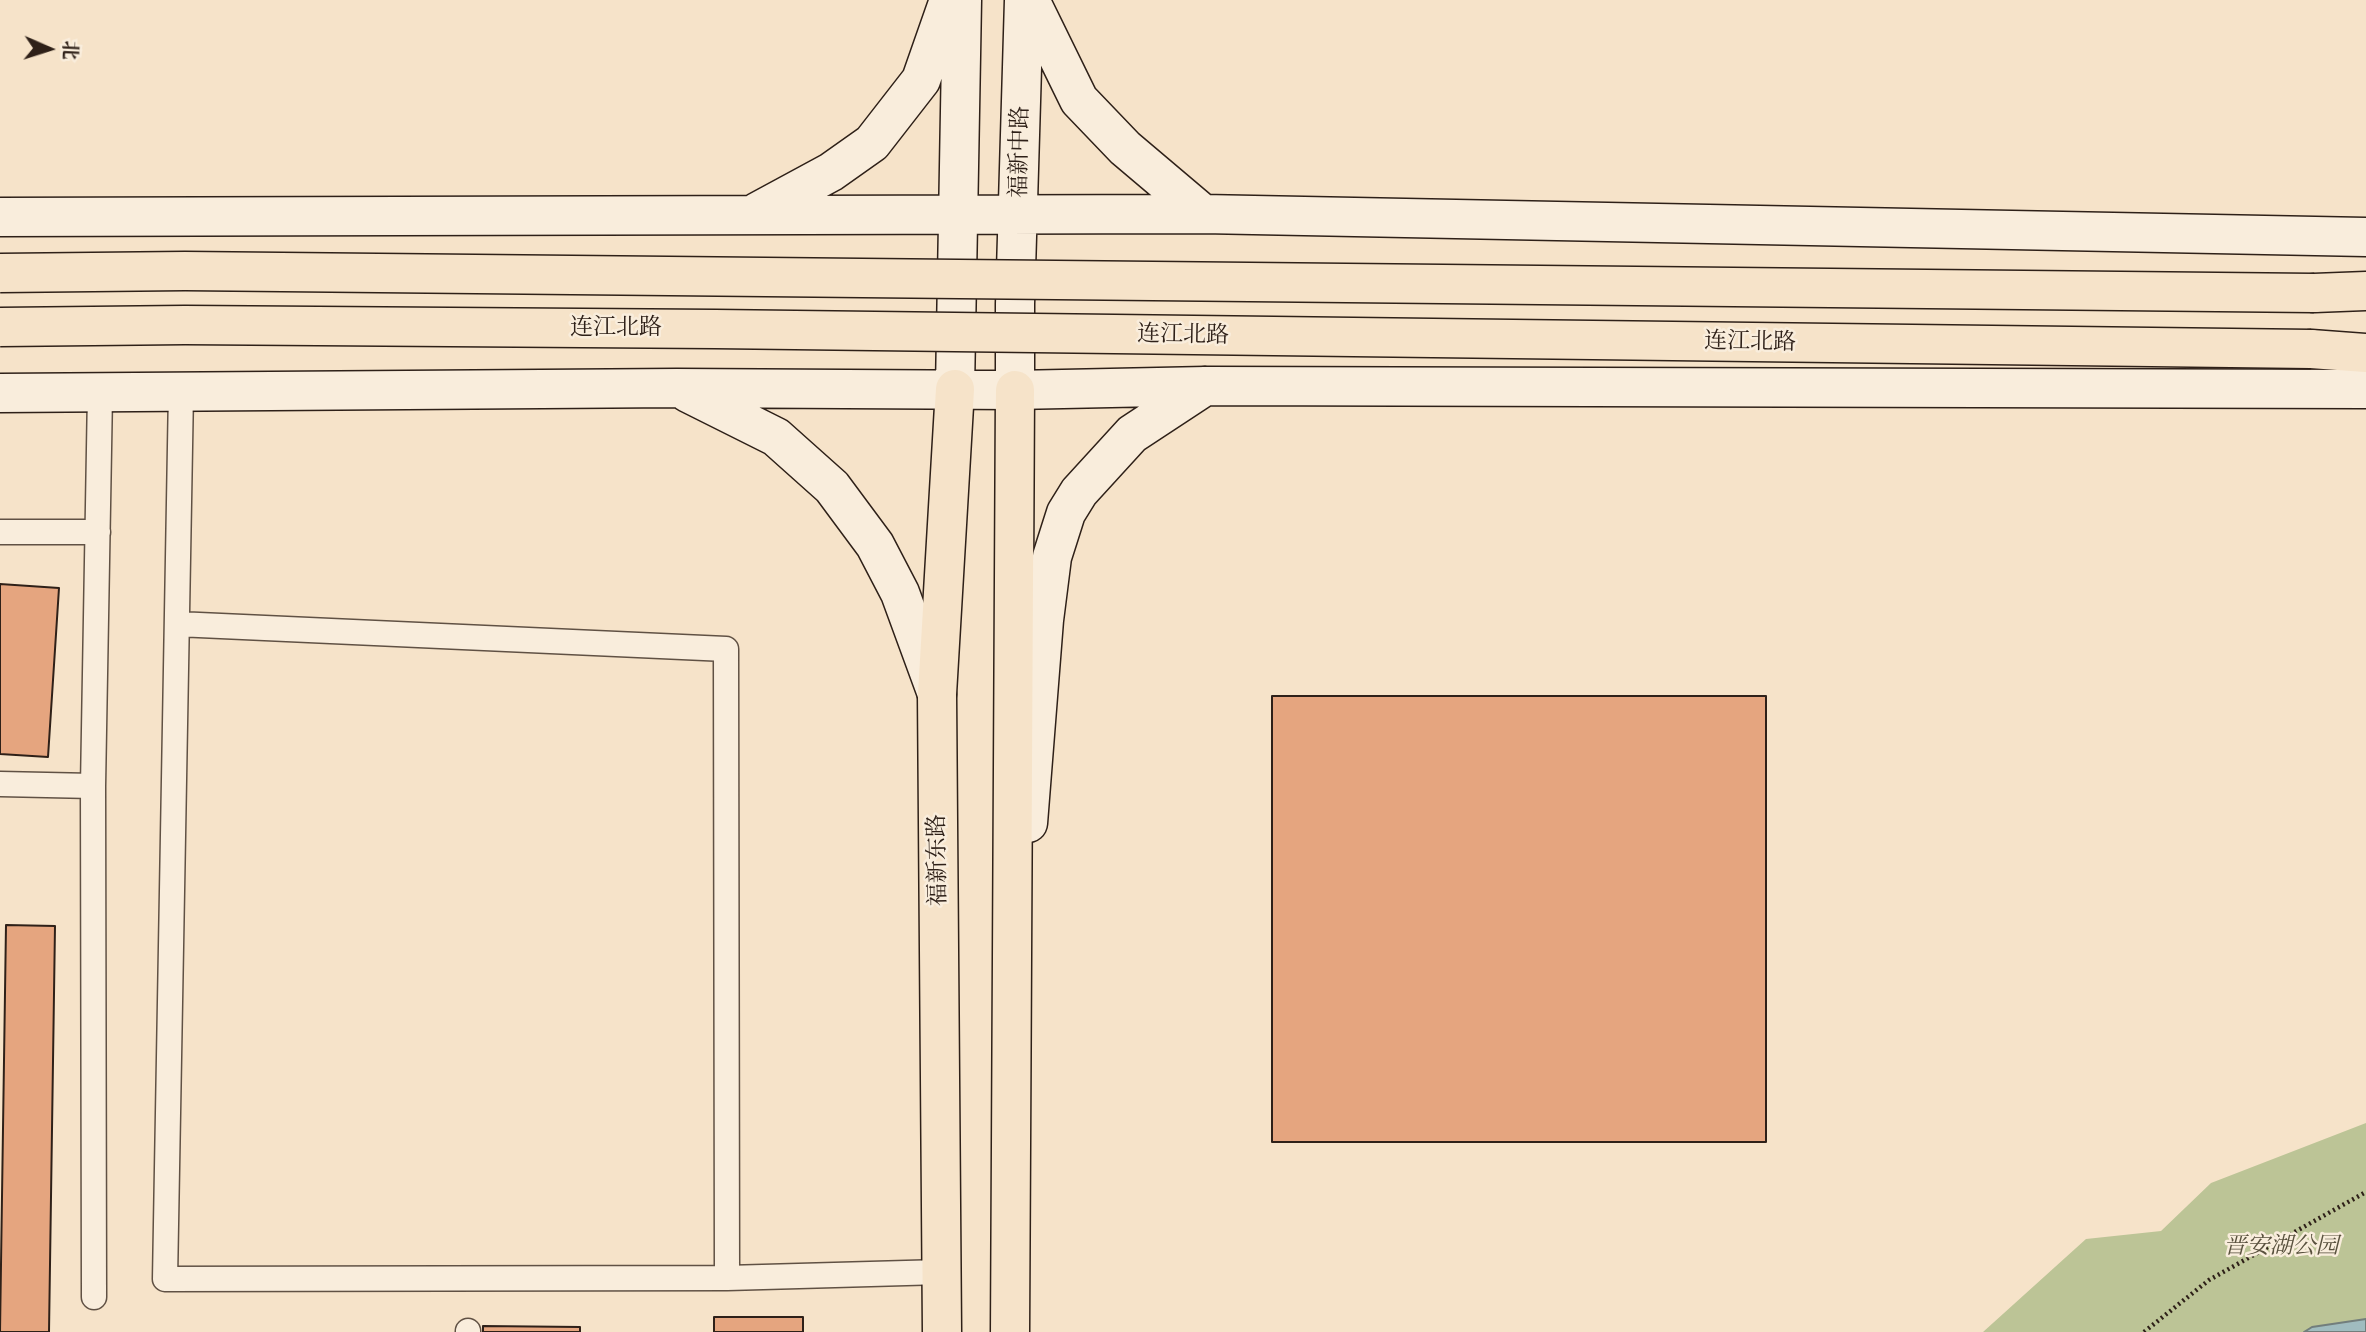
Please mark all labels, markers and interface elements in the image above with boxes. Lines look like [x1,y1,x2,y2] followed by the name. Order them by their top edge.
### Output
[14,14,84,84] north arrow
[57,40,83,60] text: 北
[1005,106,1035,198] street label: 福新中路
[570,314,662,342] street label: 连江北路
[1137,320,1229,350] street label: 连江北路
[1704,327,1796,357] street label: 连江北路
[923,814,953,906] street label: 福新东路
[2224,1233,2338,1261] park label: 晋安湖公园

